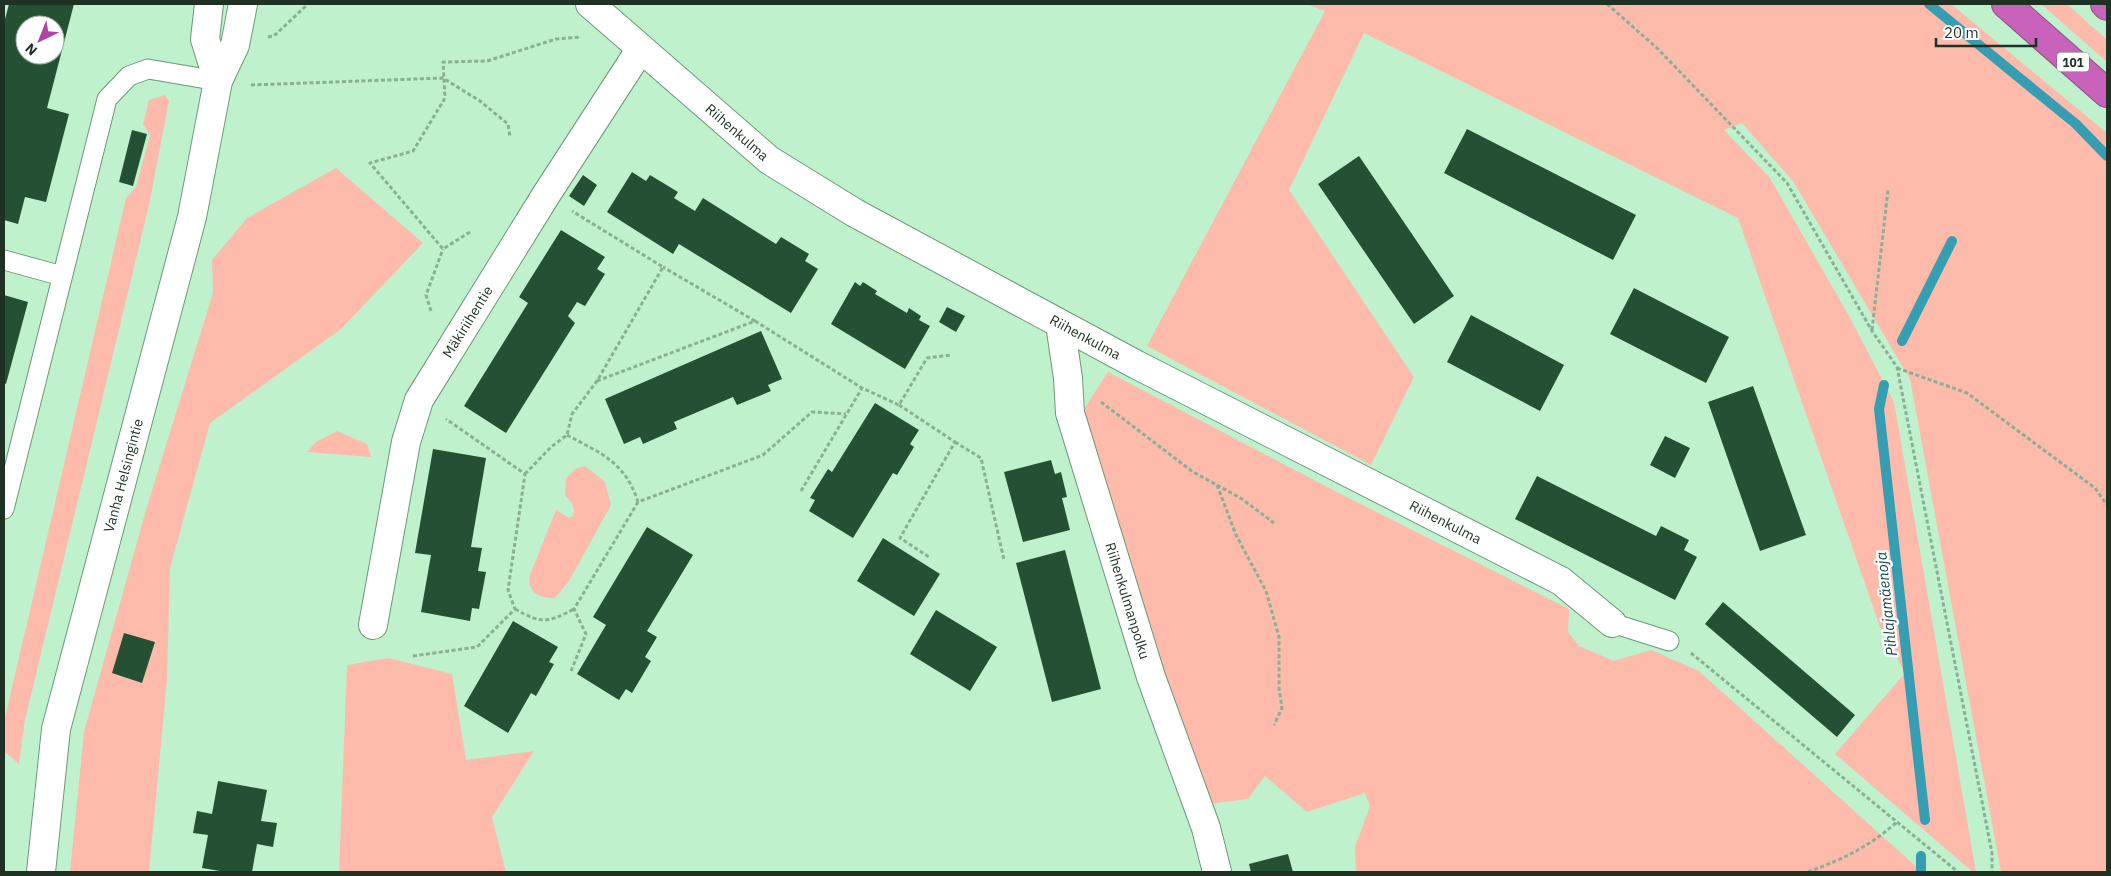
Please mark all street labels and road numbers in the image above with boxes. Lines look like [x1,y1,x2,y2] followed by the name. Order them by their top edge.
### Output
[2057,52,2089,72] road number: 101
[702,100,773,165] street label: Riihenkulma
[438,282,497,361] street label: Mäkiriihentie
[1046,311,1124,364] street label: Riihenkulma
[100,416,147,534] street label: Vanha Helsingintie
[1406,496,1485,548] street label: Riihenkulma
[1101,540,1154,661] street label: Riihenkulmanpolku

